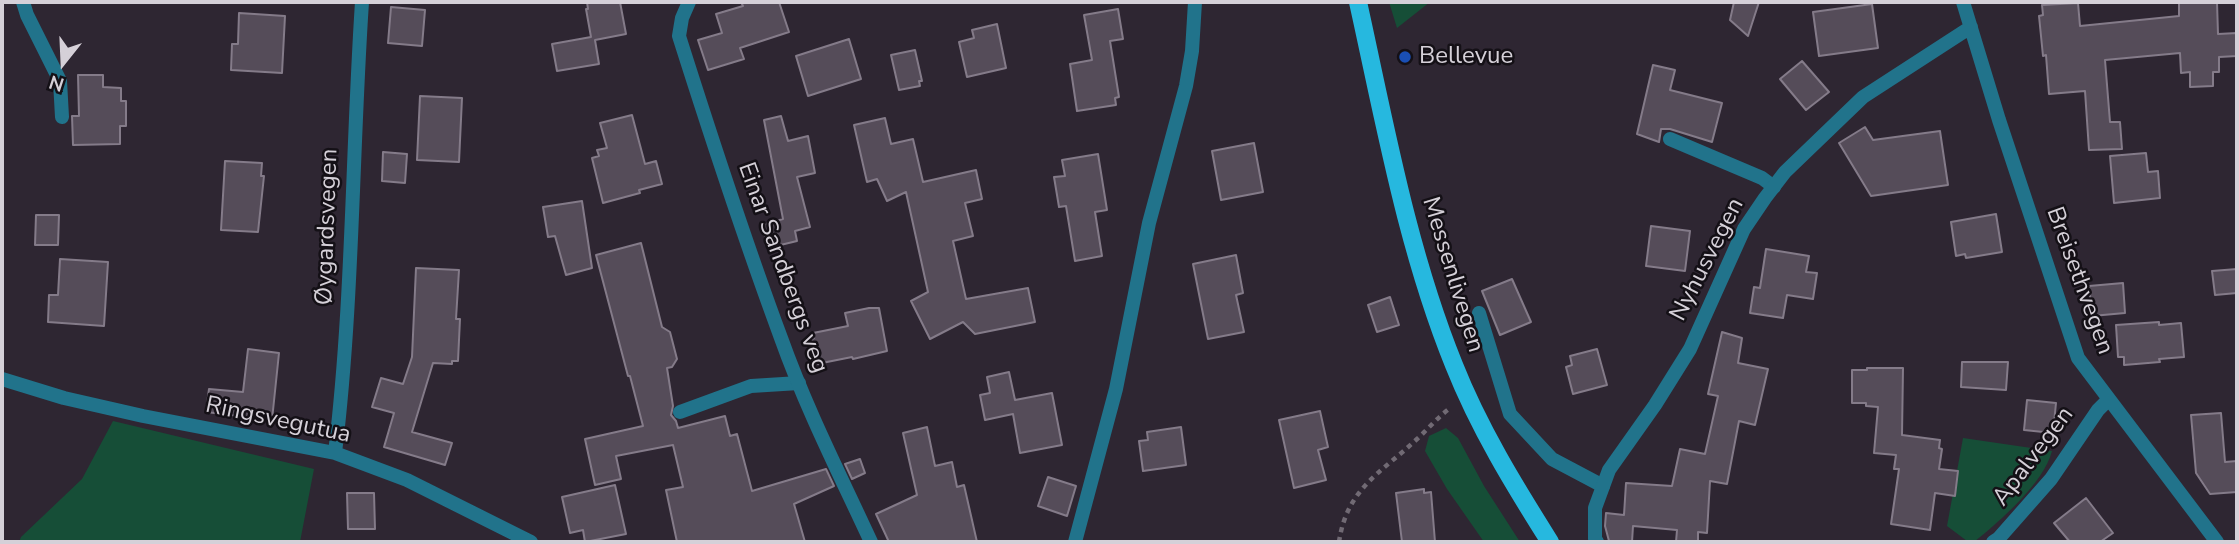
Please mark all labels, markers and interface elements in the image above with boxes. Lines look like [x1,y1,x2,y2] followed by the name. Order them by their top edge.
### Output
[28,28,98,98] north arrow
[1419,43,1513,71] place label: Bellevue
[1397,49,1413,65] marker: Bellevue
[46,68,67,98] text: N
[311,148,345,306] street label: Øygardsvegen
[731,159,833,377] street label: Einar Sandbergs veg
[1415,194,1489,356] street label: Messenlivegen
[1665,194,1751,326] street label: Nyhusvegen
[2039,203,2119,359] street label: Breisethvegen
[203,392,353,450] street label: Ringsvegutua
[1987,402,2081,512] street label: Apalvegen

